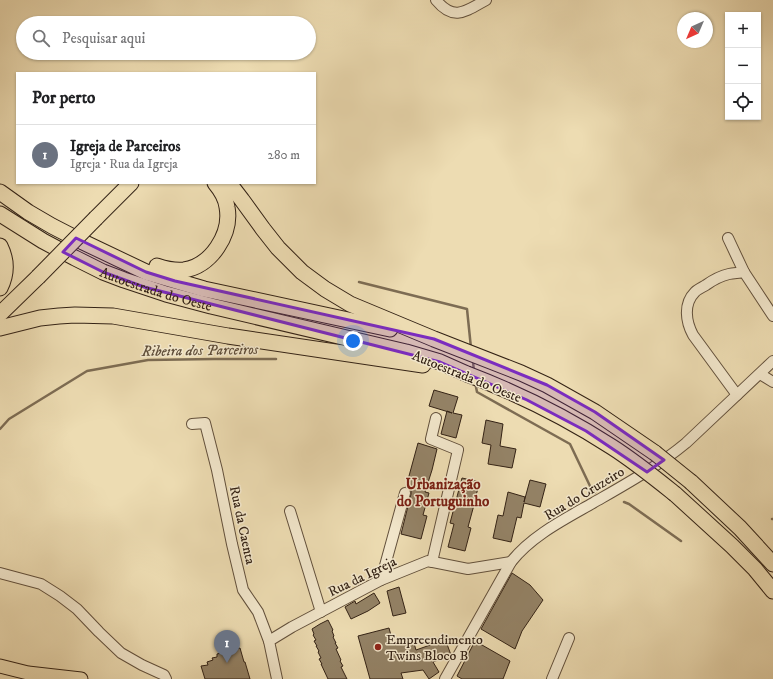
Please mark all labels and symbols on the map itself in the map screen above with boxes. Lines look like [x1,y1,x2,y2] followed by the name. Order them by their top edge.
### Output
[677,12,713,48] north arrow
[97,264,214,316] street label: Autoestrada do Oeste
[343,331,363,351] your location
[141,340,259,361] water label: Ribeira dos Parceiros
[409,347,524,407] street label: Autoestrada do Oeste
[541,463,628,525] street label: Rua do Cruzeiro
[397,475,490,511] district label: Urbanização do Portuguinho
[225,484,259,566] street label: Rua da Caenta
[325,553,400,601] street label: Rua da Igreja
[214,630,240,663] pin: 1
[386,631,483,665] place label: Empreendimento Twins Bloco B
[373,642,383,652] marker: Empreendimento Twins Bloco B

